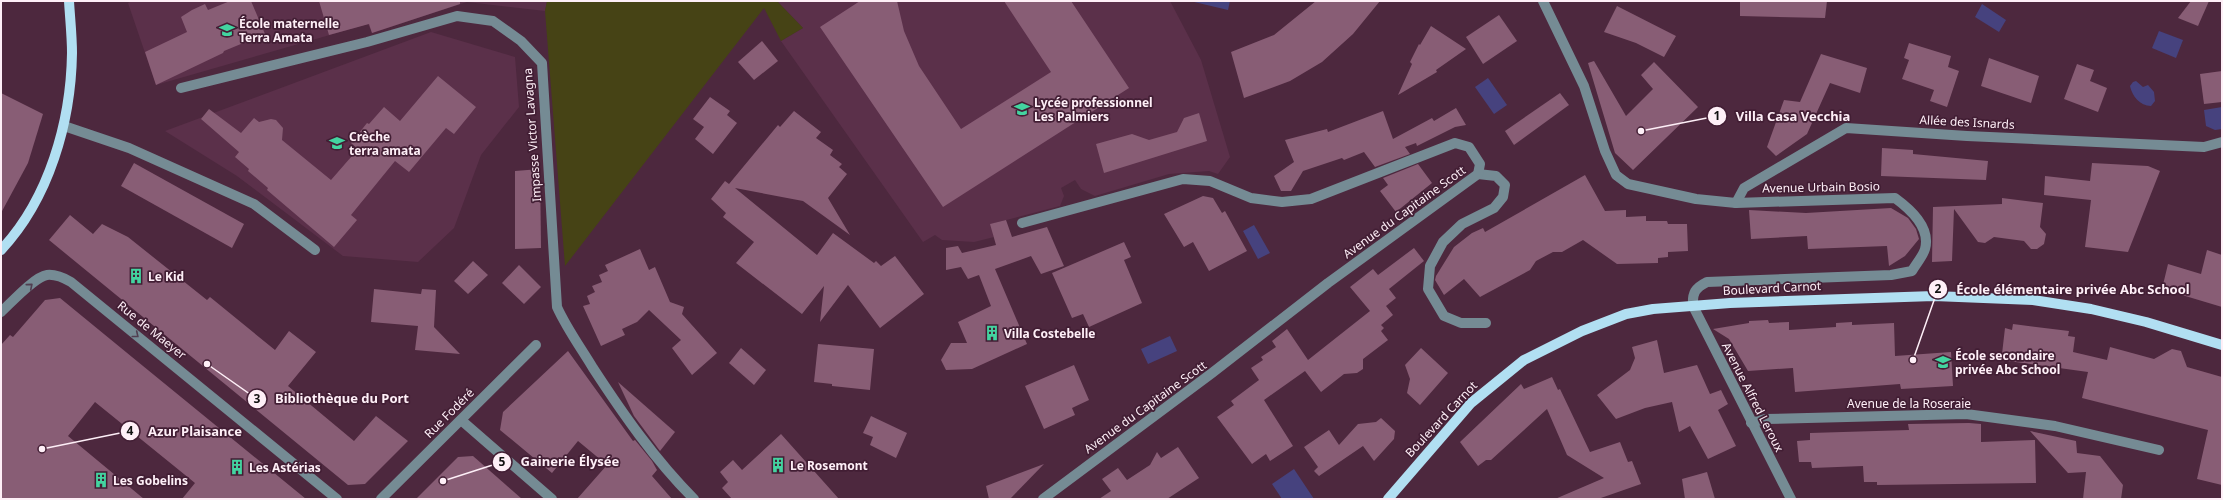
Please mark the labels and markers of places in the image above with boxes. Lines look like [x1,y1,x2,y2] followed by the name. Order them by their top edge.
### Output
[239,15,339,46] place label: École maternelle Terra Amata
[218,21,236,39] school or university icon: École maternelle Terra Amata
[1034,94,1153,125] place label: Lycée professionnel Les Palmiers
[1013,100,1031,118] school or university icon: Lycée professionnel Les Palmiers
[1707,104,1858,129] callout: Villa Casa Vecchia
[349,128,421,159] place label: Crèche terra amata
[328,134,346,152] school or university icon: Crèche terra amata
[127,267,145,285] building icon: Le Kid
[148,268,184,285] place label: Le Kid
[1928,277,2197,302] callout: École élémentaire privée Abc School
[983,324,1001,342] building icon: Villa Costebelle
[1004,325,1096,342] place label: Villa Costebelle
[1955,347,2060,378] place label: École secondaire privée Abc School
[1934,353,1952,371] school or university icon: École secondaire privée Abc School
[247,386,417,411] callout: Bibliothèque du Port
[120,419,250,444] callout: Azur Plaisance
[492,449,627,474] callout: Gainerie Élysée
[769,456,787,474] building icon: Le Rosemont
[790,457,868,474] place label: Le Rosemont
[228,458,246,476] building icon: Les Astérias
[249,459,321,476] place label: Les Astérias
[92,471,110,489] building icon: Les Gobelins
[113,472,188,489] place label: Les Gobelins

